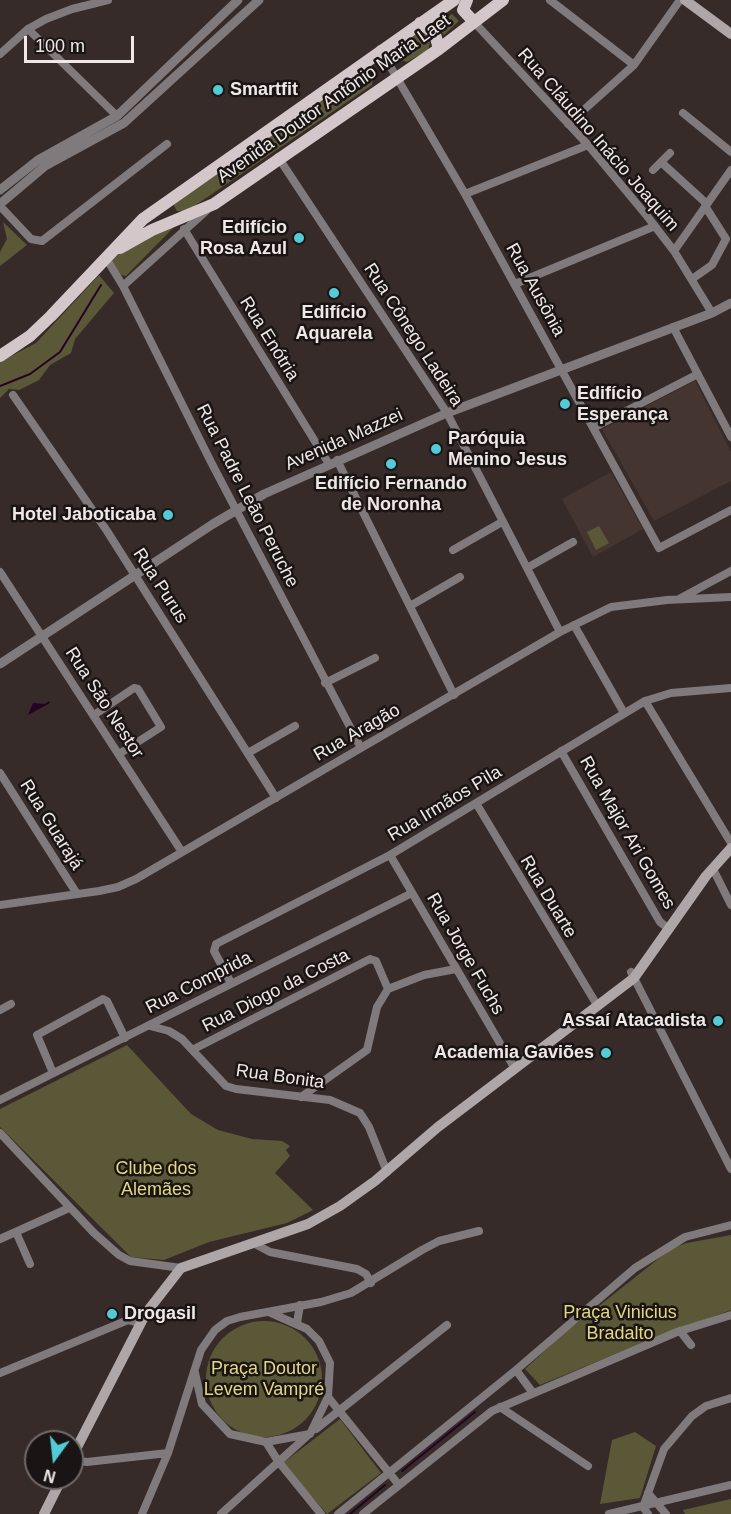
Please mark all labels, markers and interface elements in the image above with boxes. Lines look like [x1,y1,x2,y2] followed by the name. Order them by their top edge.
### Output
[213,10,455,188] street label: Avenida Doutor Antônio Maria Laet
[27,24,136,62] scale bar
[35,36,85,56] text: 100 m
[513,44,683,236] street label: Rua Cláudino Inácio Joaquim
[230,79,298,101] place label: Smartfit
[211,83,225,97] marker: Smartfit
[200,217,287,260] place label: Edifício Rosa Azul
[292,231,306,245] marker: Edifício Rosa Azul
[501,240,569,340] street label: Rua Ausônia
[359,259,467,411] street label: Rua Cônego Ladeira
[327,286,341,300] marker: Edifício Aquarela
[235,293,303,385] street label: Rua Enótria
[295,302,373,344] place label: Edifício Aquarela
[577,383,668,426] place label: Edifício Esperança
[558,397,572,411] marker: Edifício Esperança
[191,401,303,591] street label: Rua Padre Leão Peruche
[282,404,406,476] street label: Avenida Mazzei
[448,428,567,470] place label: Paróquia Menino Jesus
[429,442,443,456] marker: Paróquia Menino Jesus
[384,457,398,471] marker: Edifício Fernando de Noronha
[315,473,467,516] place label: Edifício Fernando de Noronha
[12,504,156,526] place label: Hotel Jaboticaba
[161,508,175,522] marker: Hotel Jaboticaba
[128,544,192,628] street label: Rua Purus
[60,643,148,763] street label: Rua São Nestor
[310,700,404,766] street label: Rua Aragão
[574,753,680,913] street label: Rua Major Ari Gomes
[384,762,506,846] street label: Rua Irmãos Pìla
[15,776,87,874] street label: Rua Guarajá
[515,852,581,942] street label: Rua Duarte
[421,889,509,1019] street label: Rua Jorge Fuchs
[199,945,353,1037] street label: Rua Diogo da Costa
[142,947,256,1019] street label: Rua Comprida
[562,1010,706,1032] place label: Assaí Atacadista
[711,1014,725,1028] marker: Assaí Atacadista
[434,1042,594,1064] place label: Academia Gaviões
[599,1046,613,1060] marker: Academia Gaviões
[234,1060,326,1094] street label: Rua Bonita
[115,1158,197,1200] park label: Clube dos Alemães
[563,1302,677,1344] park label: Praça Vinicius Bradalto
[124,1303,196,1325] place label: Drogasil
[105,1307,119,1321] marker: Drogasil
[204,1358,324,1400] park label: Praça Doutor Levem Vampré
[24,1430,84,1490] north arrow
[42,1466,58,1486] text: N

